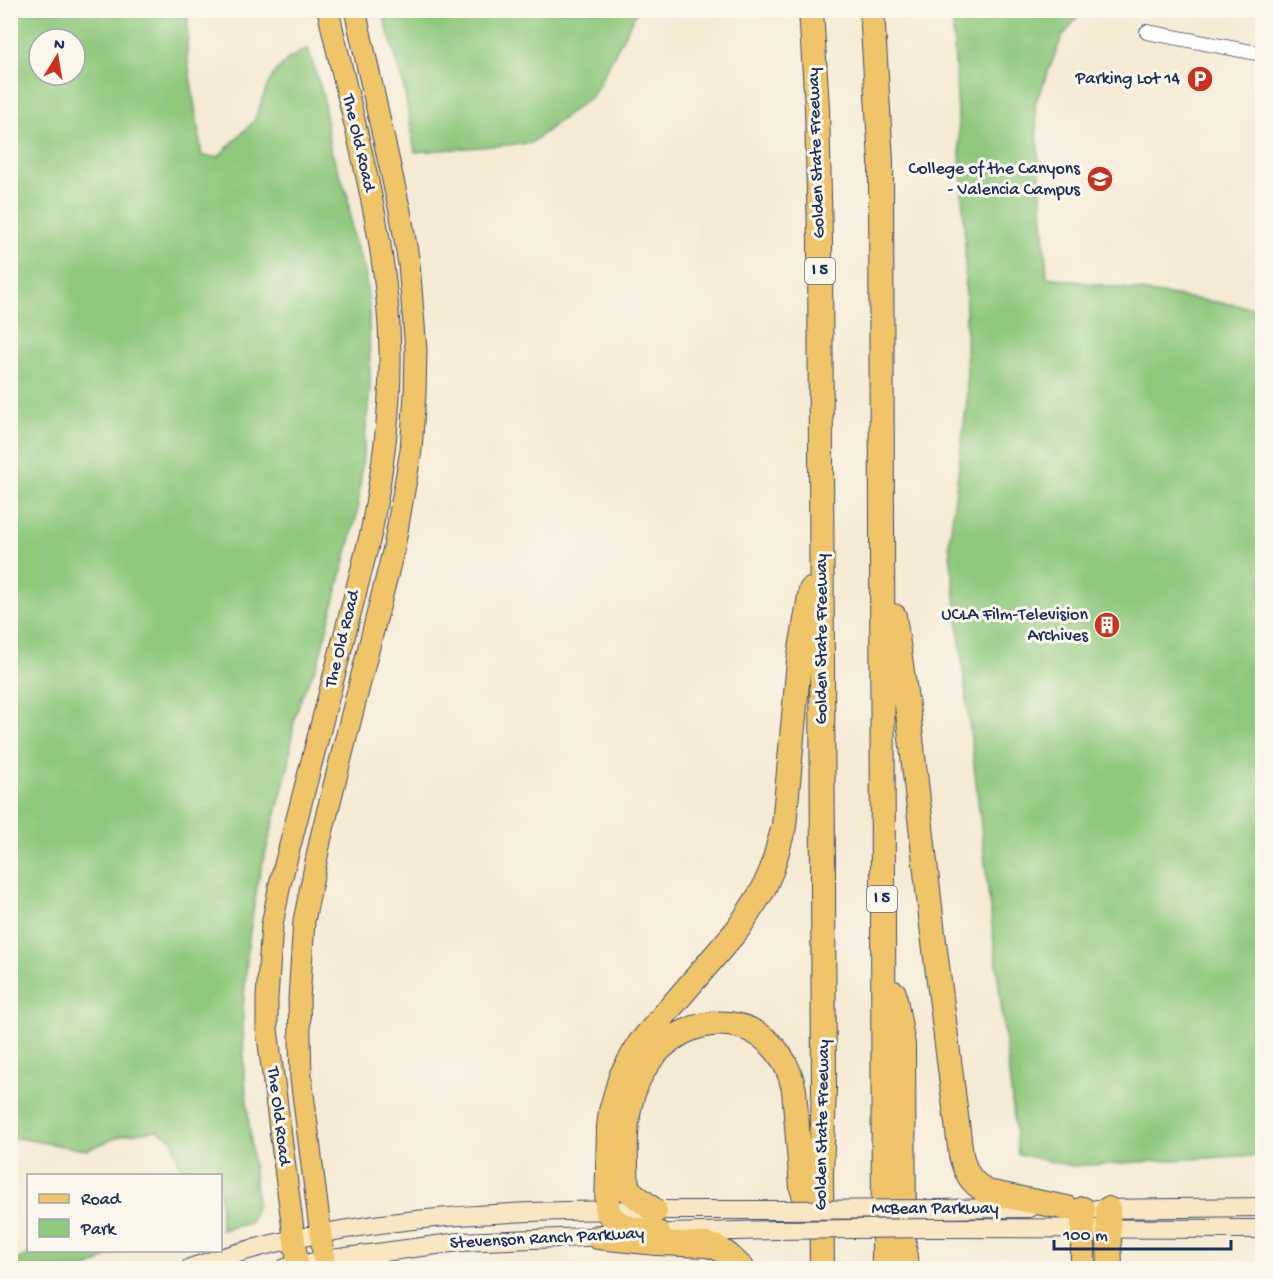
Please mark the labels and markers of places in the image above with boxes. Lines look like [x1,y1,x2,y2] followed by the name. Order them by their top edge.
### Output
[1185,64,1215,94] parking icon: Parking Lot 14
[1074,69,1180,90] place label: Parking Lot 14
[909,159,1081,201] place label: College of the Canyons - Valencia Campus
[1085,164,1115,194] school or university icon: College of the Canyons - Valencia Campus
[941,605,1089,647] place label: UCLA Film-Television Archives
[1092,610,1122,640] building icon: UCLA Film-Television Archives

